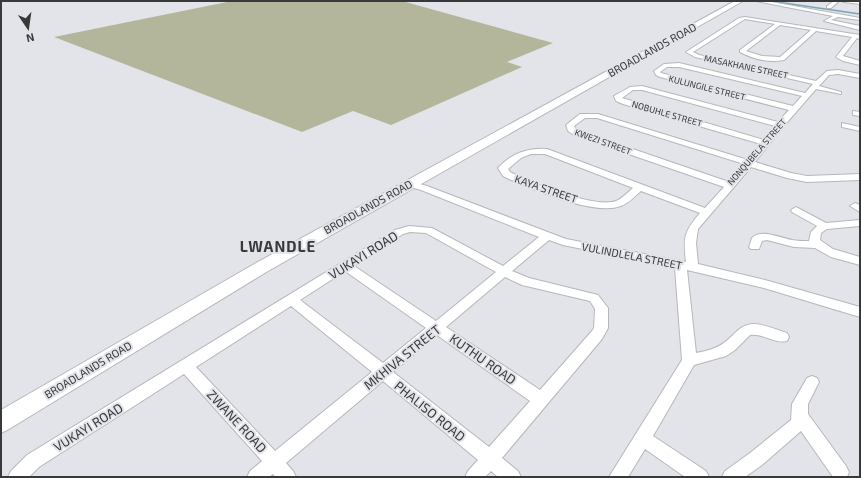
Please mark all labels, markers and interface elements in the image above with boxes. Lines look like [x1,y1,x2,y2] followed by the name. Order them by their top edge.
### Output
[8,8,48,48] north arrow
[605,20,698,79] street label: BROADLANDS ROAD
[25,31,36,45] text: N
[703,52,790,81] street label: MASAKHANE STREET
[667,73,747,103] street label: KULUNGILE STREET
[631,98,704,129] street label: NOBUHLE STREET
[725,116,789,187] street label: NONQUBELA STREET
[573,126,634,157] street label: KWEZI STREET
[513,172,580,206] street label: KAYA STREET
[321,177,414,236] street label: BROADLANDS ROAD
[325,227,401,283] street label: VUKAYI ROAD
[240,237,316,255] district label: LWANDLE
[581,239,684,272] street label: VULINDLELA STREET
[360,321,444,393] street label: MKHIVA STREET
[447,330,519,388] street label: KUTHU ROAD
[42,338,134,401] street label: BROADLANDS ROAD
[391,377,469,445] street label: PHALISO ROAD
[204,386,270,456] street label: ZWANE ROAD
[50,399,126,455] street label: VUKAYI ROAD

